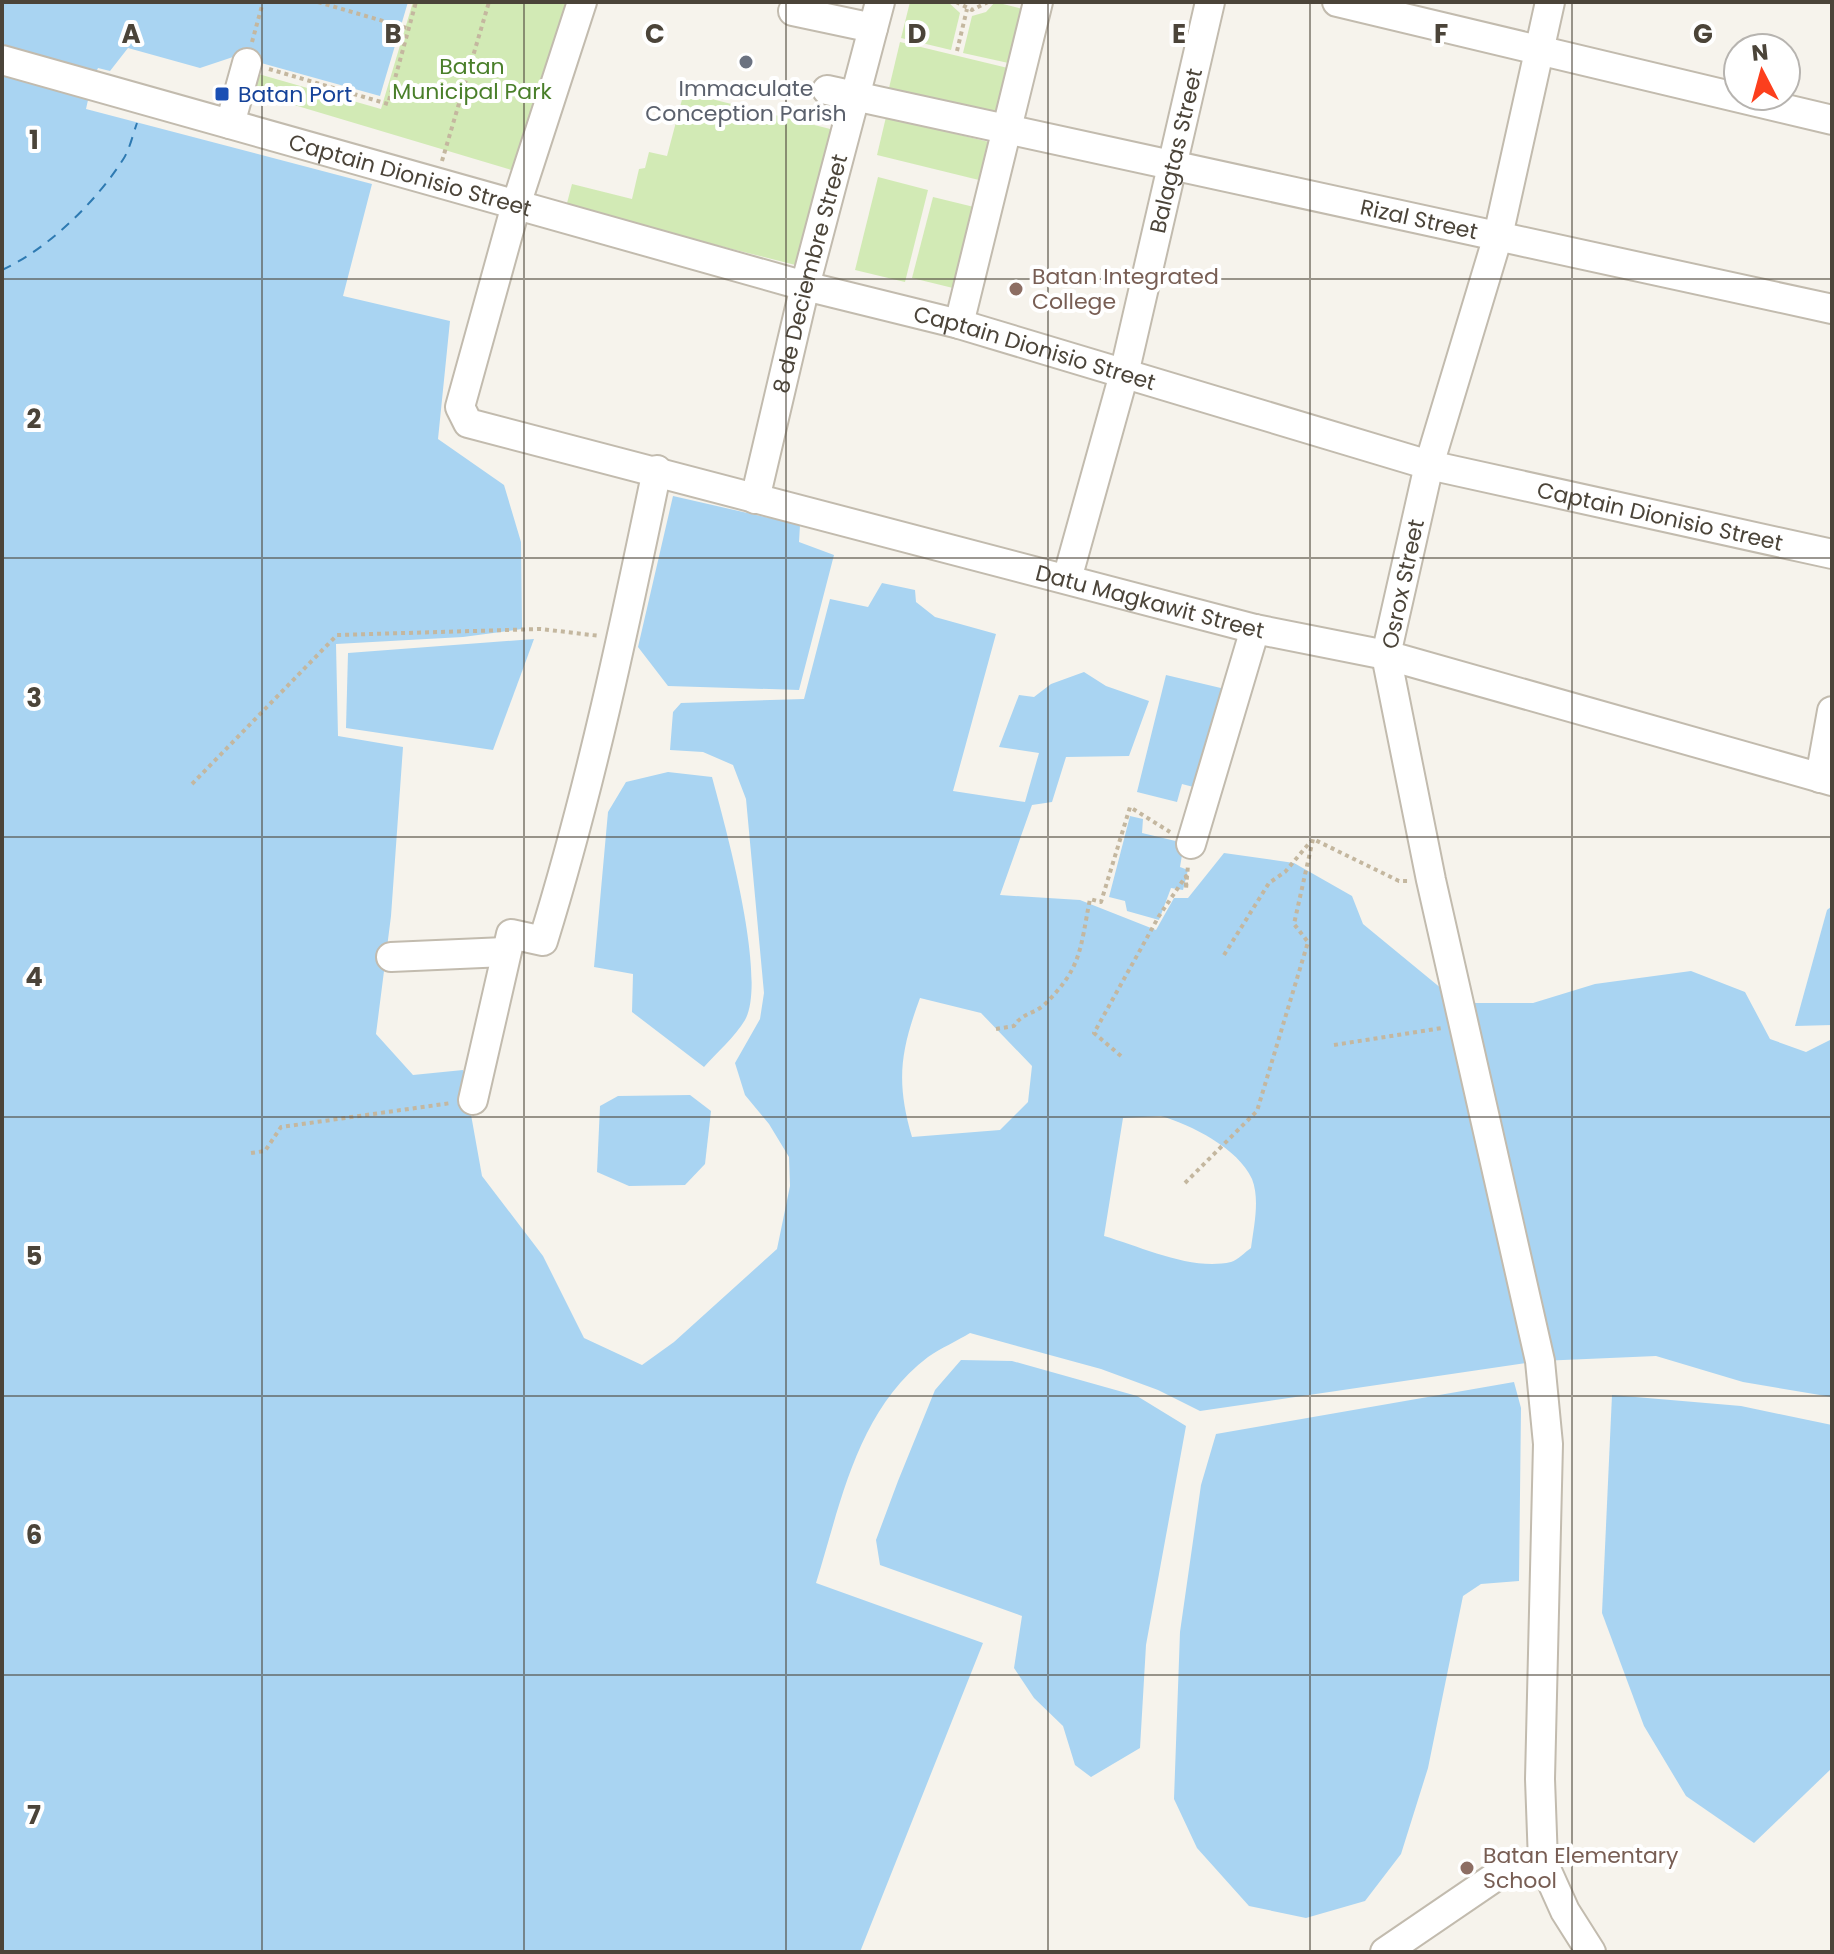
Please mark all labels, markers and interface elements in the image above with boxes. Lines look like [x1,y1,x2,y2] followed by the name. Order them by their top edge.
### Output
[121,16,141,52] text: A
[384,16,402,52] text: B
[645,16,665,52] text: C
[908,16,927,52] text: D
[1172,16,1186,52] text: E
[1434,16,1448,52] text: F
[1693,16,1713,52] text: G
[1722,32,1802,112] north arrow
[1750,36,1770,69] text: N
[392,51,552,107] park label: Batan Municipal Park
[737,53,755,71] marker: Immaculate Conception Parish
[1142,65,1210,236] street label: Balagtas Street
[645,73,847,129] place label: Immaculate Conception Parish
[238,79,352,110] place label: Batan Port
[213,85,231,103] marker: Batan Port
[29,122,39,158] text: 1
[285,126,535,224] street label: Captain Dionisio Street
[765,151,855,396] street label: 8 de Deciembre Street
[1357,191,1481,247] street label: Rizal Street
[1032,261,1219,317] place label: Batan Integrated College
[1007,280,1025,298] marker: Batan Integrated College
[910,298,1159,398] street label: Captain Dionisio Street
[27,401,42,437] text: 2
[1534,474,1786,558] street label: Captain Dionisio Street
[1374,516,1432,652] street label: Osrox Street
[1032,557,1267,646] street label: Datu Magkawit Street
[26,680,42,716] text: 3
[25,959,43,995] text: 4
[26,1238,42,1274] text: 5
[26,1517,42,1553] text: 6
[27,1797,41,1833] text: 7
[1483,1840,1679,1896] place label: Batan Elementary School
[1458,1859,1476,1877] marker: Batan Elementary School

